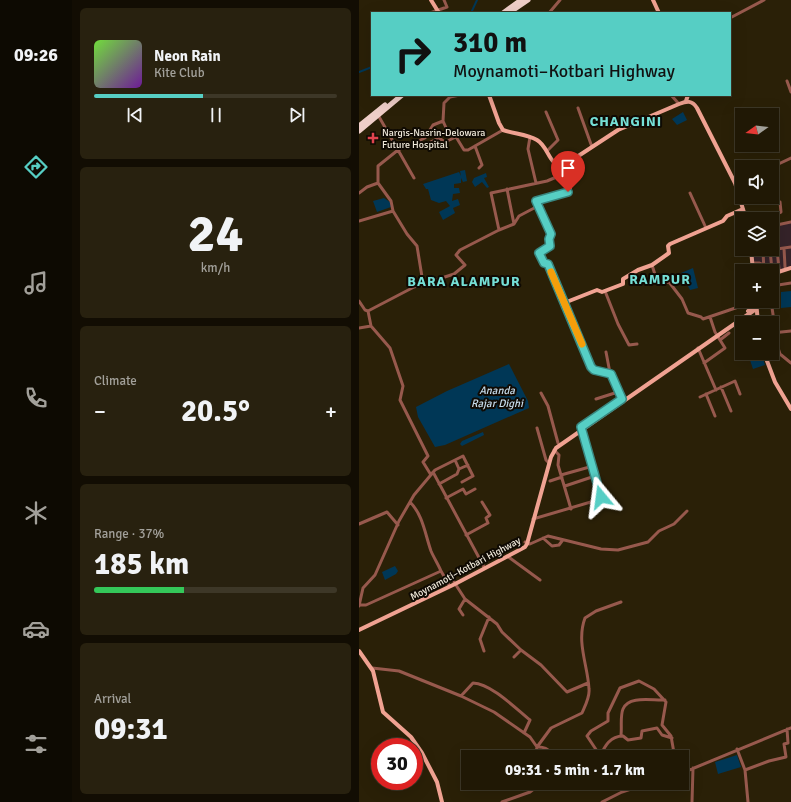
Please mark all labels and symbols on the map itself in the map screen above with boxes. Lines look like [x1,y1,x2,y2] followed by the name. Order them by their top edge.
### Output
[735,108,779,152] north arrow
[590,113,662,130] district label: CHANGINI
[382,127,485,151] place label: Nargis-Nasrin-Delowara Future Hospital
[367,132,379,144] marker: Nargis-Nasrin-Delowara Future Hospital
[551,151,585,192] pin
[629,271,691,288] district label: RAMPUR
[407,273,521,290] district label: BARA ALAMPUR
[471,384,524,410] water label: Ananda Rajar Dighi
[580,476,622,518] position arrow
[408,534,523,603] street label: Moynamoti–Kotbari Highway
[371,738,423,790] speed limit sign: 30

